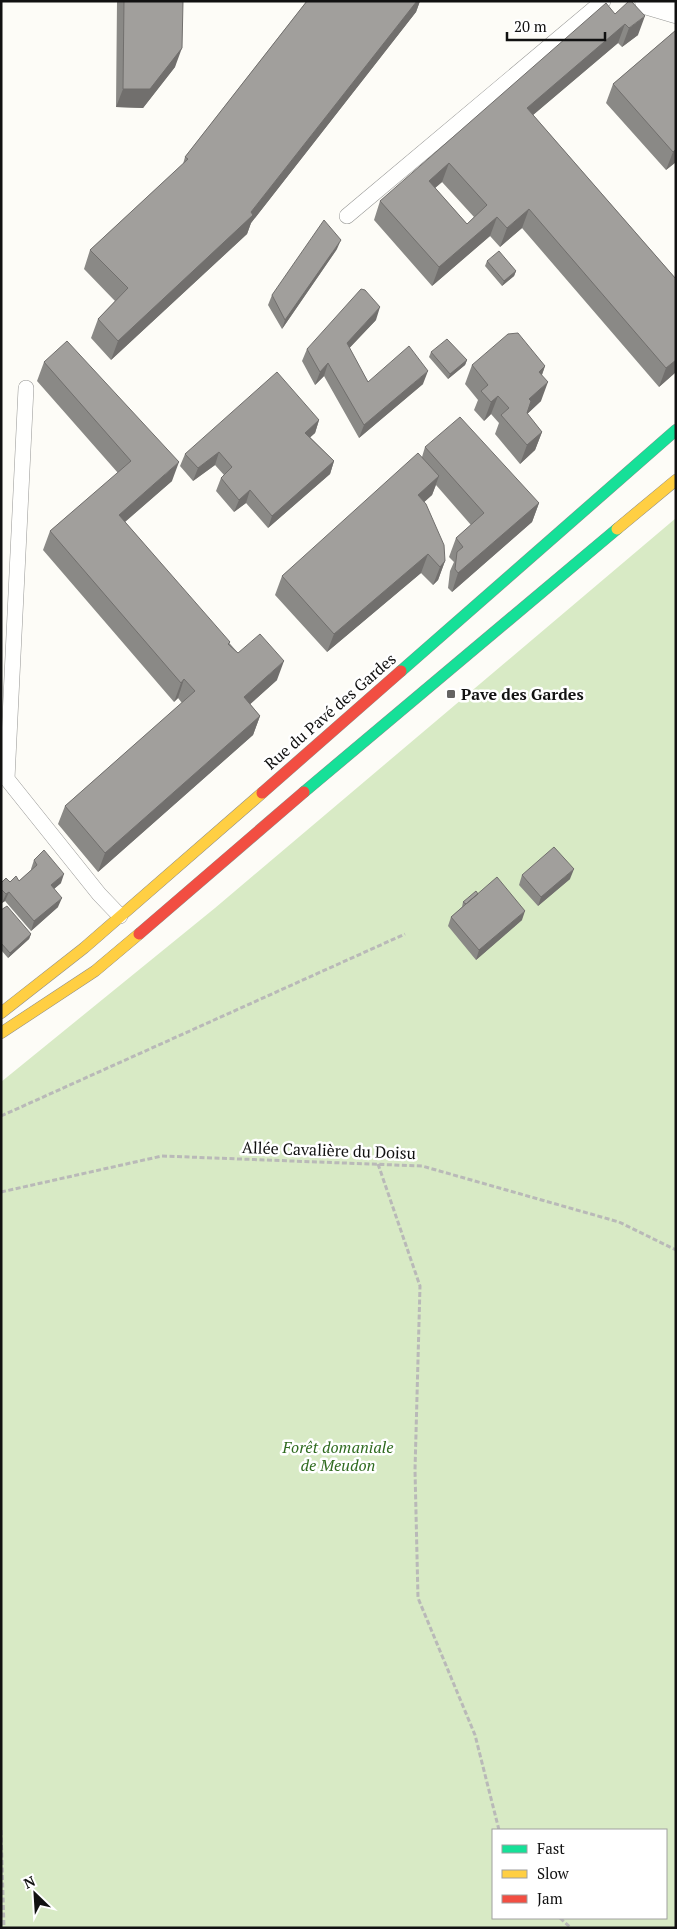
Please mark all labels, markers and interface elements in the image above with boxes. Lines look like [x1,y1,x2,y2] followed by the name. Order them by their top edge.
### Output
[507,10,604,42] scale bar
[514,16,547,36] text: 20 m
[260,648,400,774] street label: Rue du Pavé des Gardes
[461,683,584,705] place label: Pave des Gardes
[445,688,457,700] marker: Pave des Gardes
[242,1136,416,1164] street label: Allée Cavalière du Doisu
[282,1436,394,1476] park label: Forêt domaniale de Meudon
[492,1829,667,1919] legend
[537,1838,565,1858] text: Fast
[537,1863,570,1883] text: Slow
[10,1869,60,1919] north arrow
[20,1871,38,1893] text: N
[537,1888,563,1908] text: Jam

